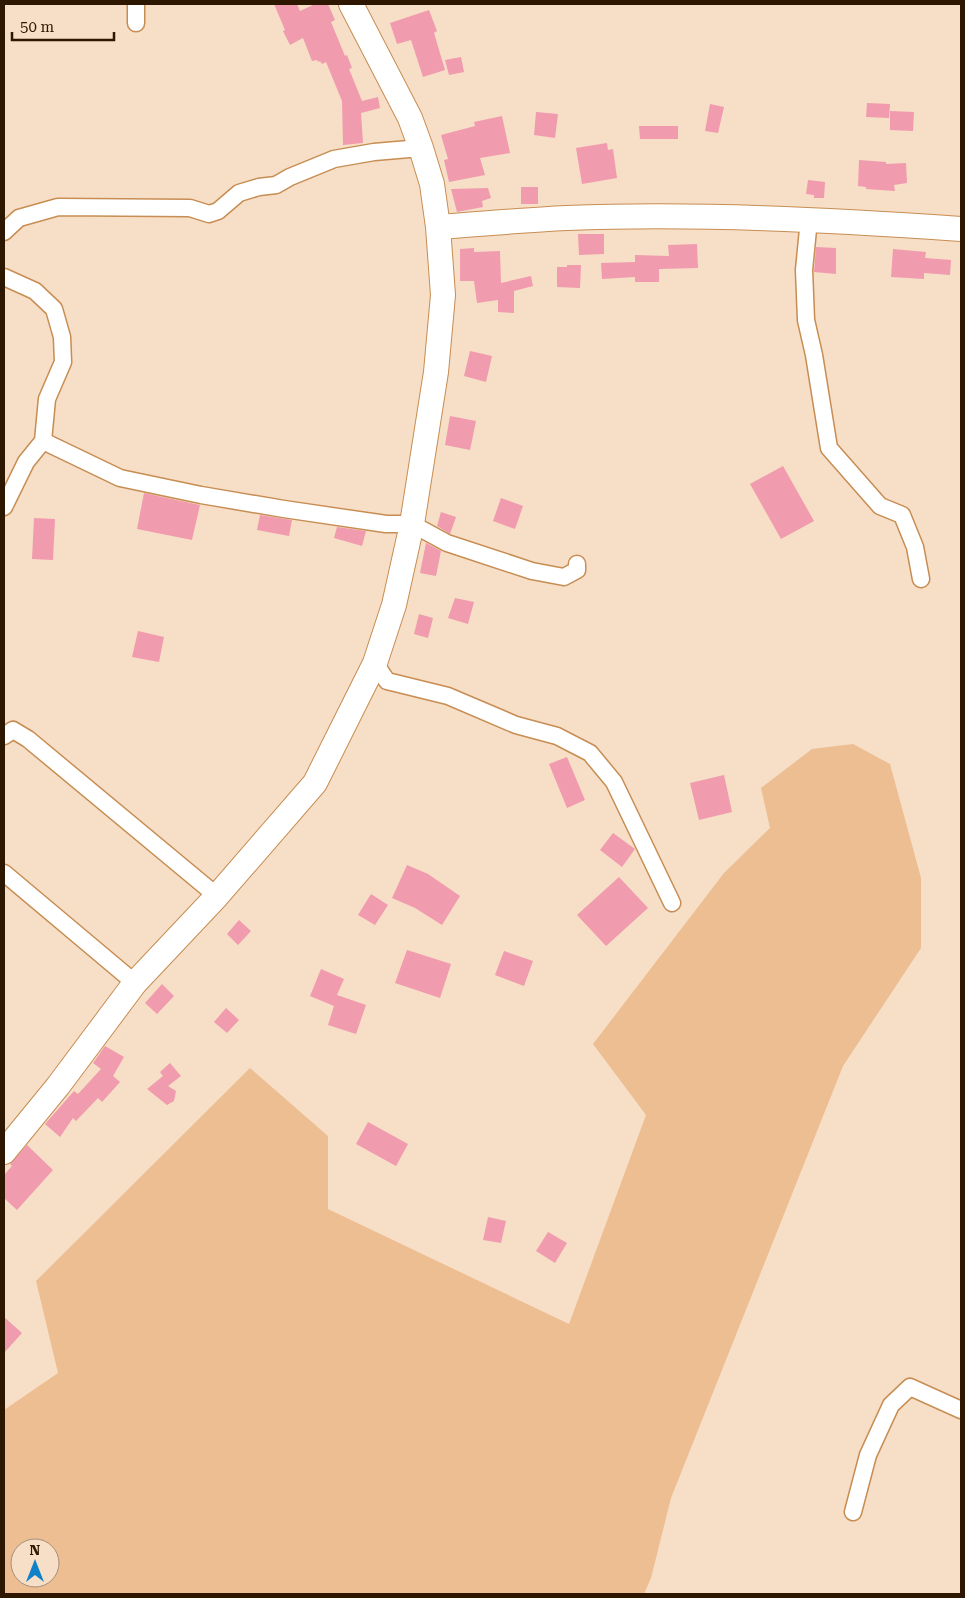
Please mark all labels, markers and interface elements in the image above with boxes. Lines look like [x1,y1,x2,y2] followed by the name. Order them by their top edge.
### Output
[12,10,115,42] scale bar
[20,18,55,36] text: 50 m
[10,1538,60,1588] north arrow
[30,1542,41,1558] text: N

